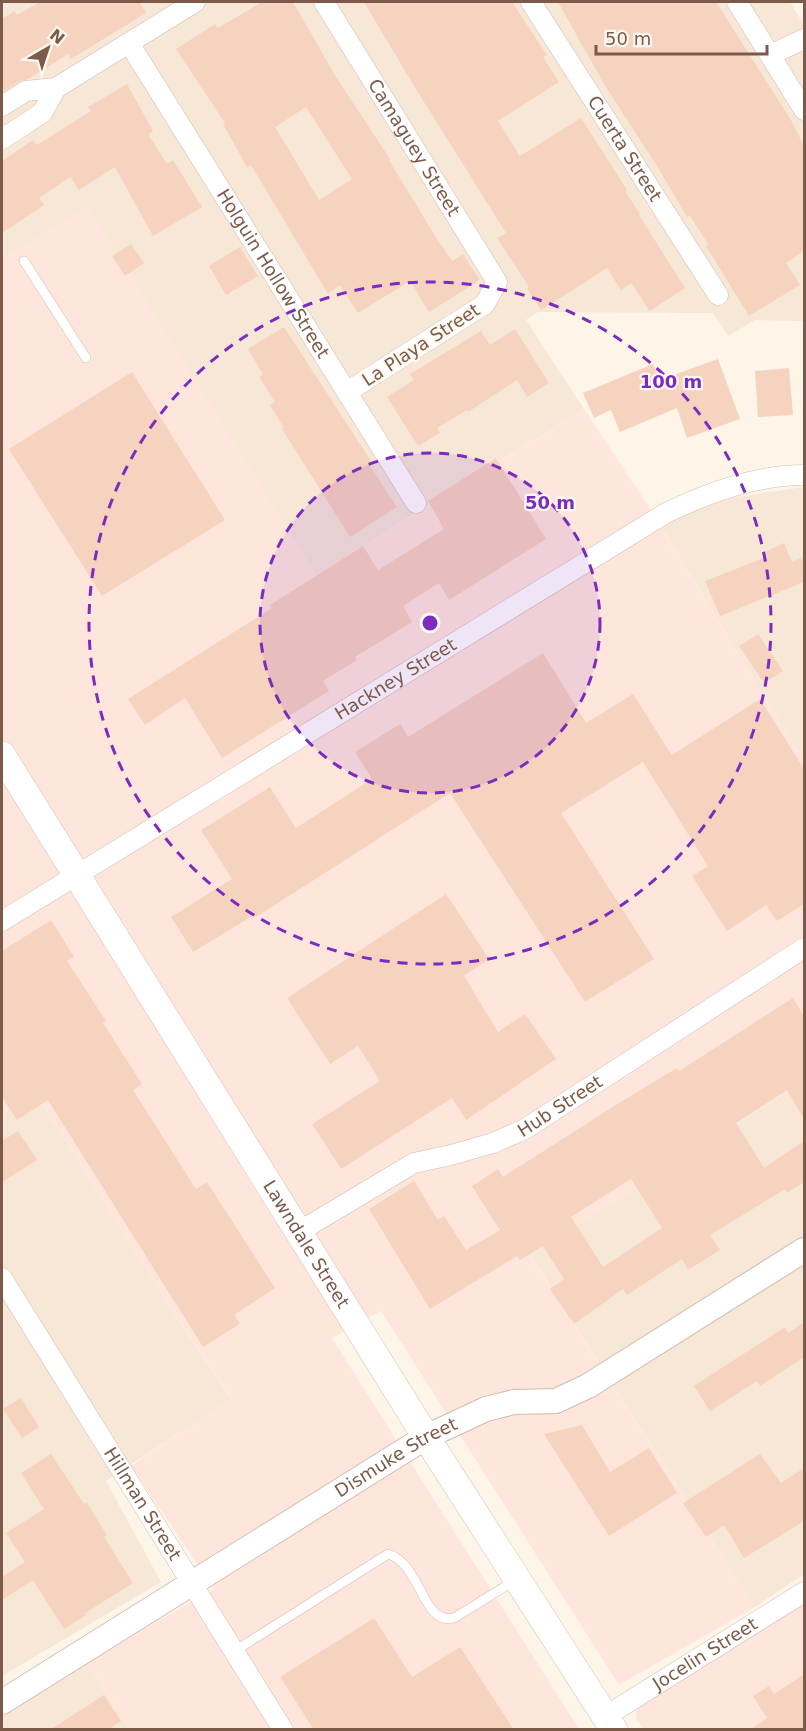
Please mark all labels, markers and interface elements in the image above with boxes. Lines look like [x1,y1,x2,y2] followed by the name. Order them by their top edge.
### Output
[18,18,78,78] north arrow
[596,18,767,56] scale bar
[46,25,68,48] text: N
[605,28,651,49] text: 50 m
[364,75,465,220] street label: Camaguey Street
[584,92,666,205] street label: Cuerta Street
[213,185,334,362] street label: Holguin Hollow Street
[358,299,483,390] street label: La Playa Street
[640,371,702,392] text: 100 m
[525,492,575,513] text: 50 m
[420,613,440,633] centre of rings
[331,633,460,724] street label: Hackney Street
[513,1071,606,1141] street label: Hub Street
[259,1176,354,1312] street label: Lawndale Street
[331,1413,460,1501] street label: Dismuke Street
[100,1443,186,1564] street label: Hillman Street
[648,1613,761,1695] street label: Jocelin Street

